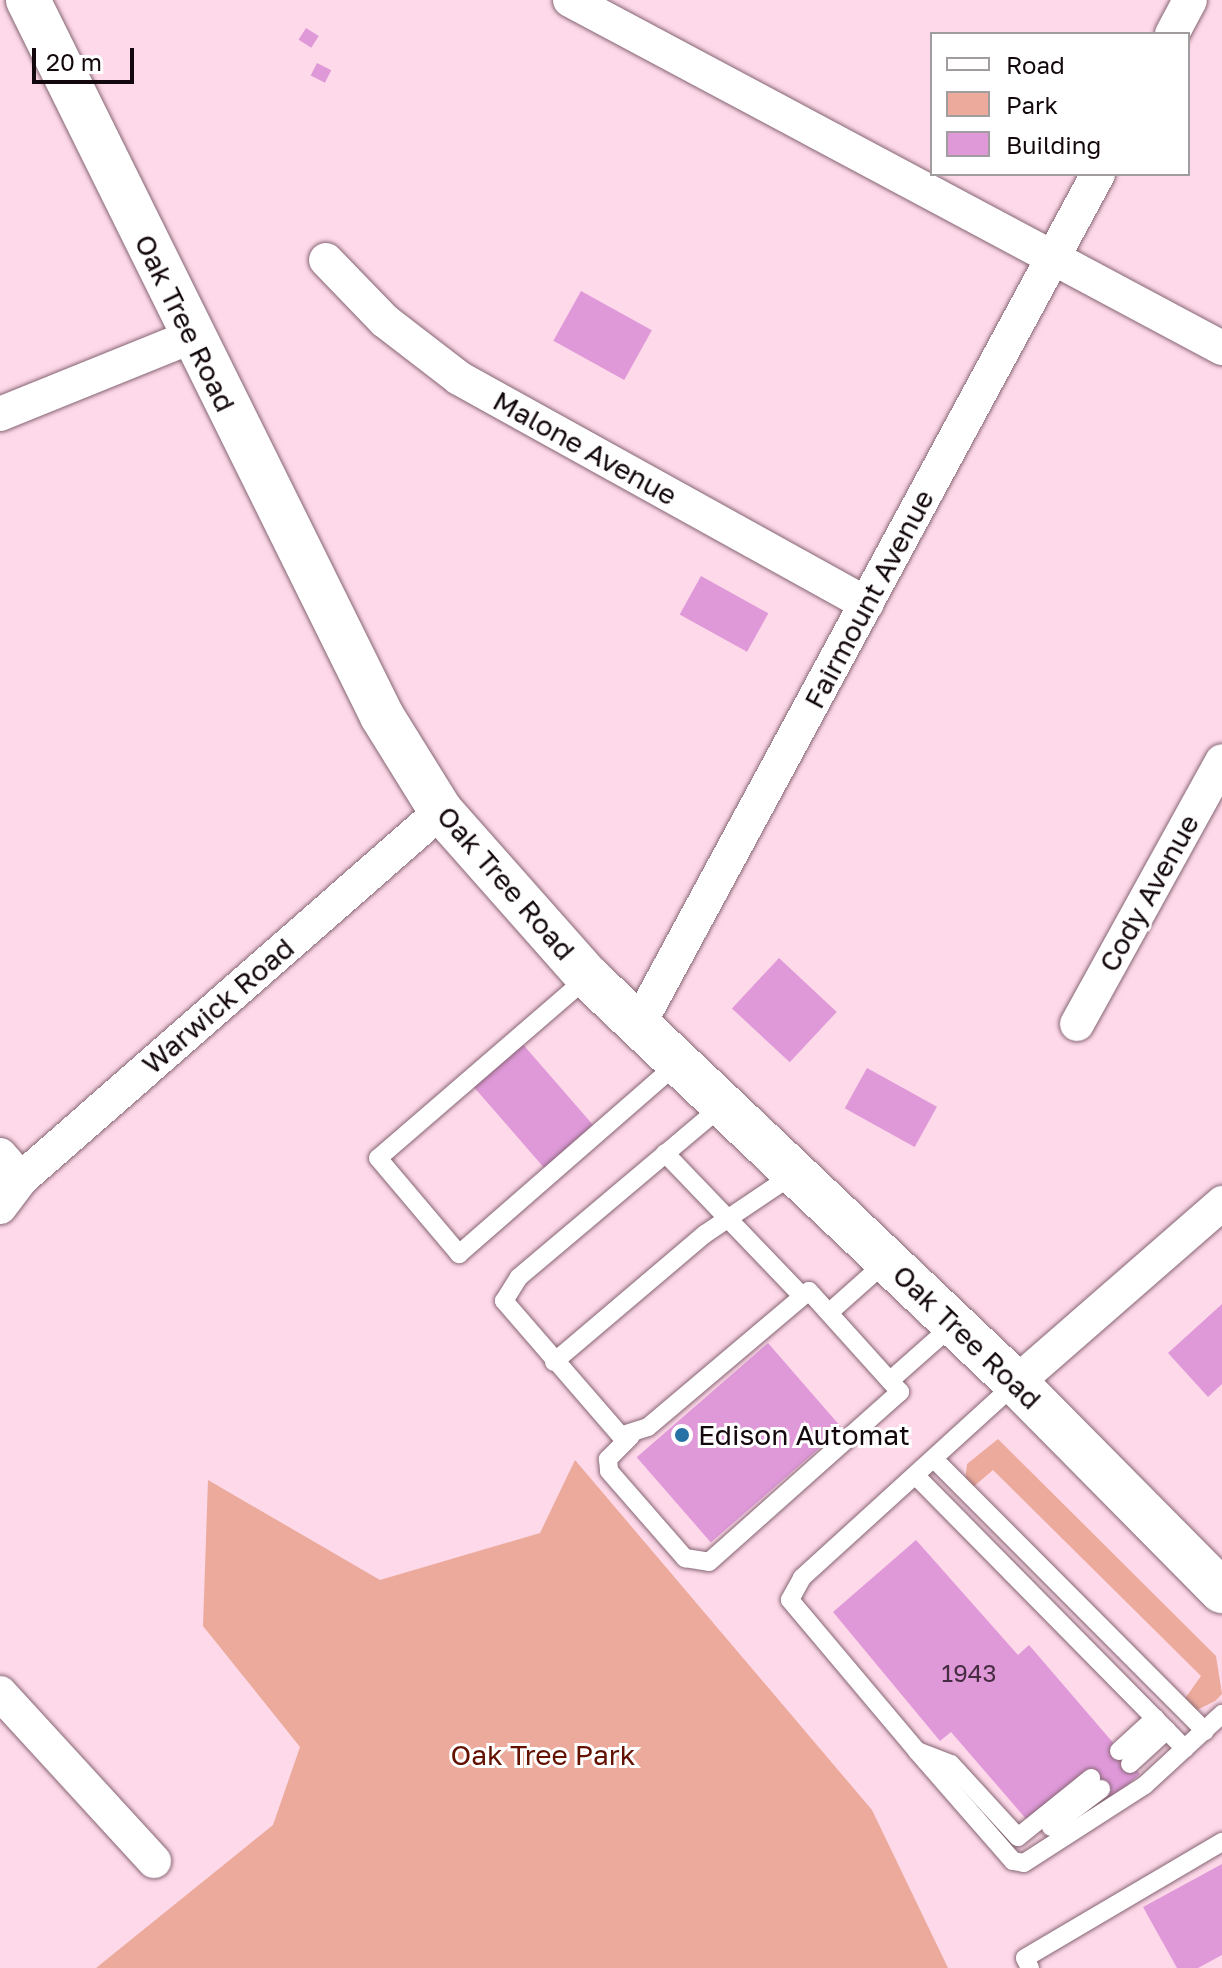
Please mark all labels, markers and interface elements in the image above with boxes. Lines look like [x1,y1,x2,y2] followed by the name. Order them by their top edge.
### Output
[36,32,138,82] scale bar
[930,32,1190,176] legend
[46,47,102,76] text: 20 m
[1006,50,1065,79] text: Road
[1006,90,1058,119] text: Park
[1006,130,1101,159] text: Building
[128,229,242,417] street label: Oak Tree Road
[487,384,683,512] street label: Malone Avenue
[797,484,941,714] street label: Fairmount Avenue
[430,799,582,967] street label: Oak Tree Road
[1092,809,1206,977] street label: Cody Avenue
[135,931,301,1081] street label: Warwick Road
[886,1258,1048,1416] street label: Oak Tree Road
[698,1418,910,1452] place label: Edison Automat
[673,1426,691,1444] marker: Edison Automat
[942,1659,996,1687] house number: 1943
[451,1738,635,1772] park label: Oak Tree Park

